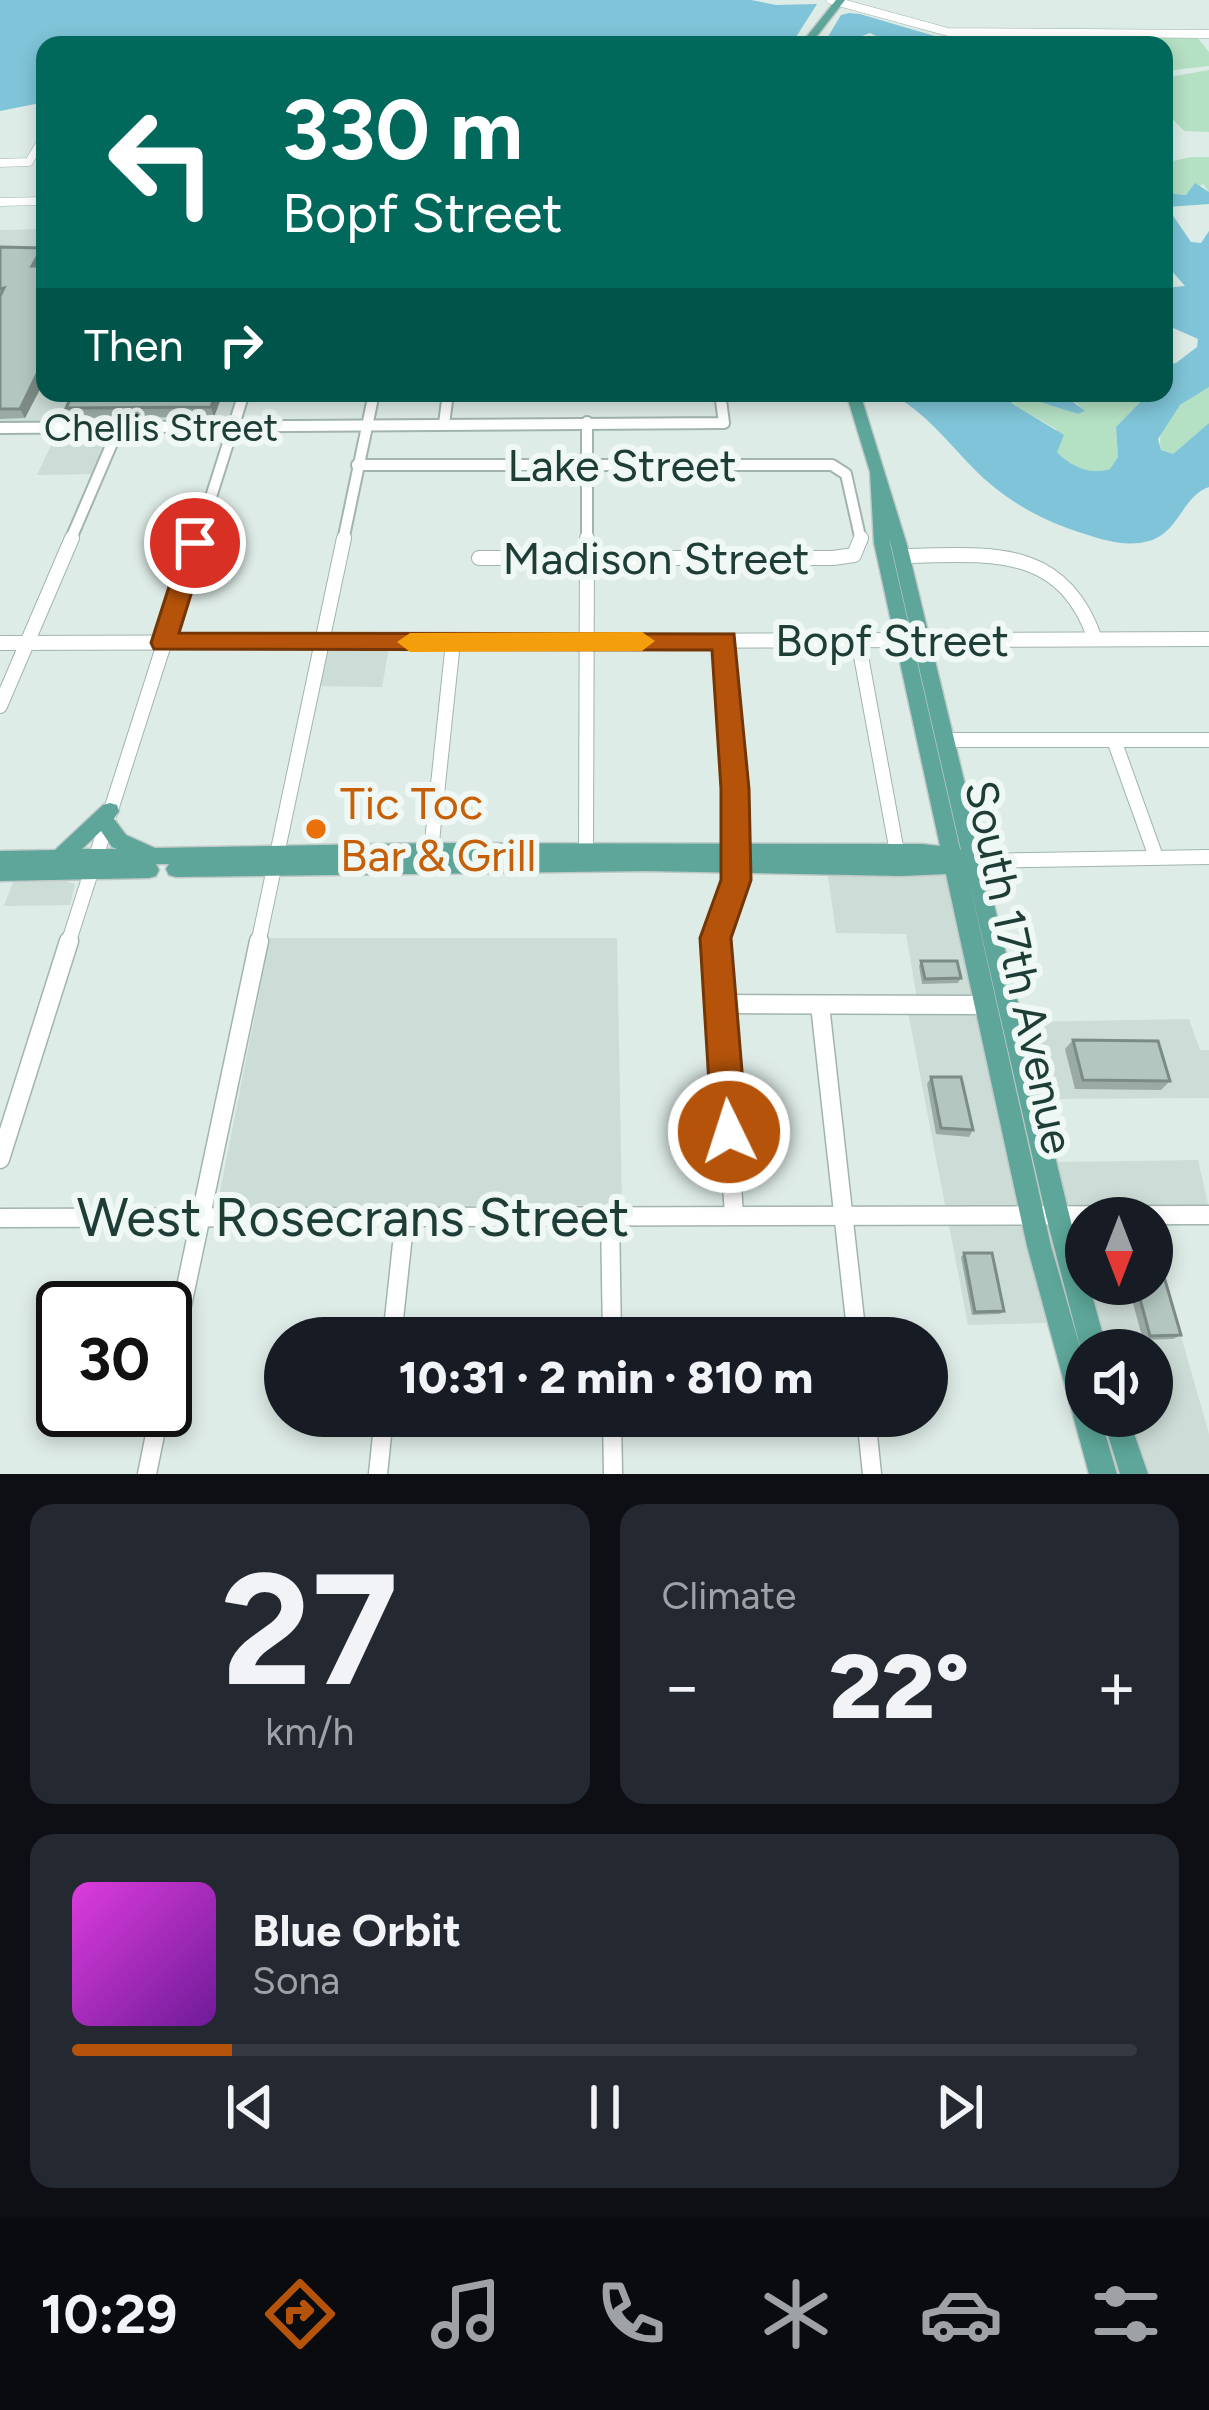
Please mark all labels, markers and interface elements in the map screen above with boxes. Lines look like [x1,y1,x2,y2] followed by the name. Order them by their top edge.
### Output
[282,79,523,180] text: 330 m
[84,84,240,240] icon: left
[282,181,563,246] text: Bopf Street
[208,312,274,378] icon: right
[84,318,184,372] text: Then
[44,404,278,451] street label: Chellis Street
[507,438,737,492] street label: Lake Street
[144,492,246,594] pin
[162,510,228,576] icon: arrive
[502,531,810,585] street label: Madison Street
[775,613,1009,667] street label: Bopf Street
[954,775,1086,1159] street label: South 17th Avenue
[340,776,537,882] place label: Tic Toc Bar & Grill
[303,816,329,842] marker: Tic Toc Bar & Grill
[666,1069,792,1195] position arrow
[77,1185,629,1250] street label: West Rosecrans Street
[1065,1197,1173,1305] north arrow
[1065,1197,1173,1437] map controls
[36,1281,192,1437] speed limit sign: 30
[1065,1329,1173,1437] button: sound
[399,1350,813,1404] text: 10:31 · 2 min · 810 m
[221,1536,398,1723] text: 27
[662,1572,796,1619] text: Climate
[829,1632,969,1741] text: 22°
[662,1646,703,1726] text: −
[1096,1646,1137,1726] text: +
[265,1708,354,1755] text: km/h
[252,1903,461,1957] text: Blue Orbit
[252,1957,340,2004] text: Sona
[217,2074,283,2140] icon: previous
[572,2074,638,2140] icon: pause
[927,2074,993,2140] icon: next
[258,2272,342,2356] icon: directions
[424,2272,508,2356] icon: music
[589,2272,673,2356] icon: phone
[754,2272,838,2356] icon: climate
[919,2272,1003,2356] icon: car
[1084,2272,1168,2356] icon: filters
[41,2282,177,2347] text: 10:29

